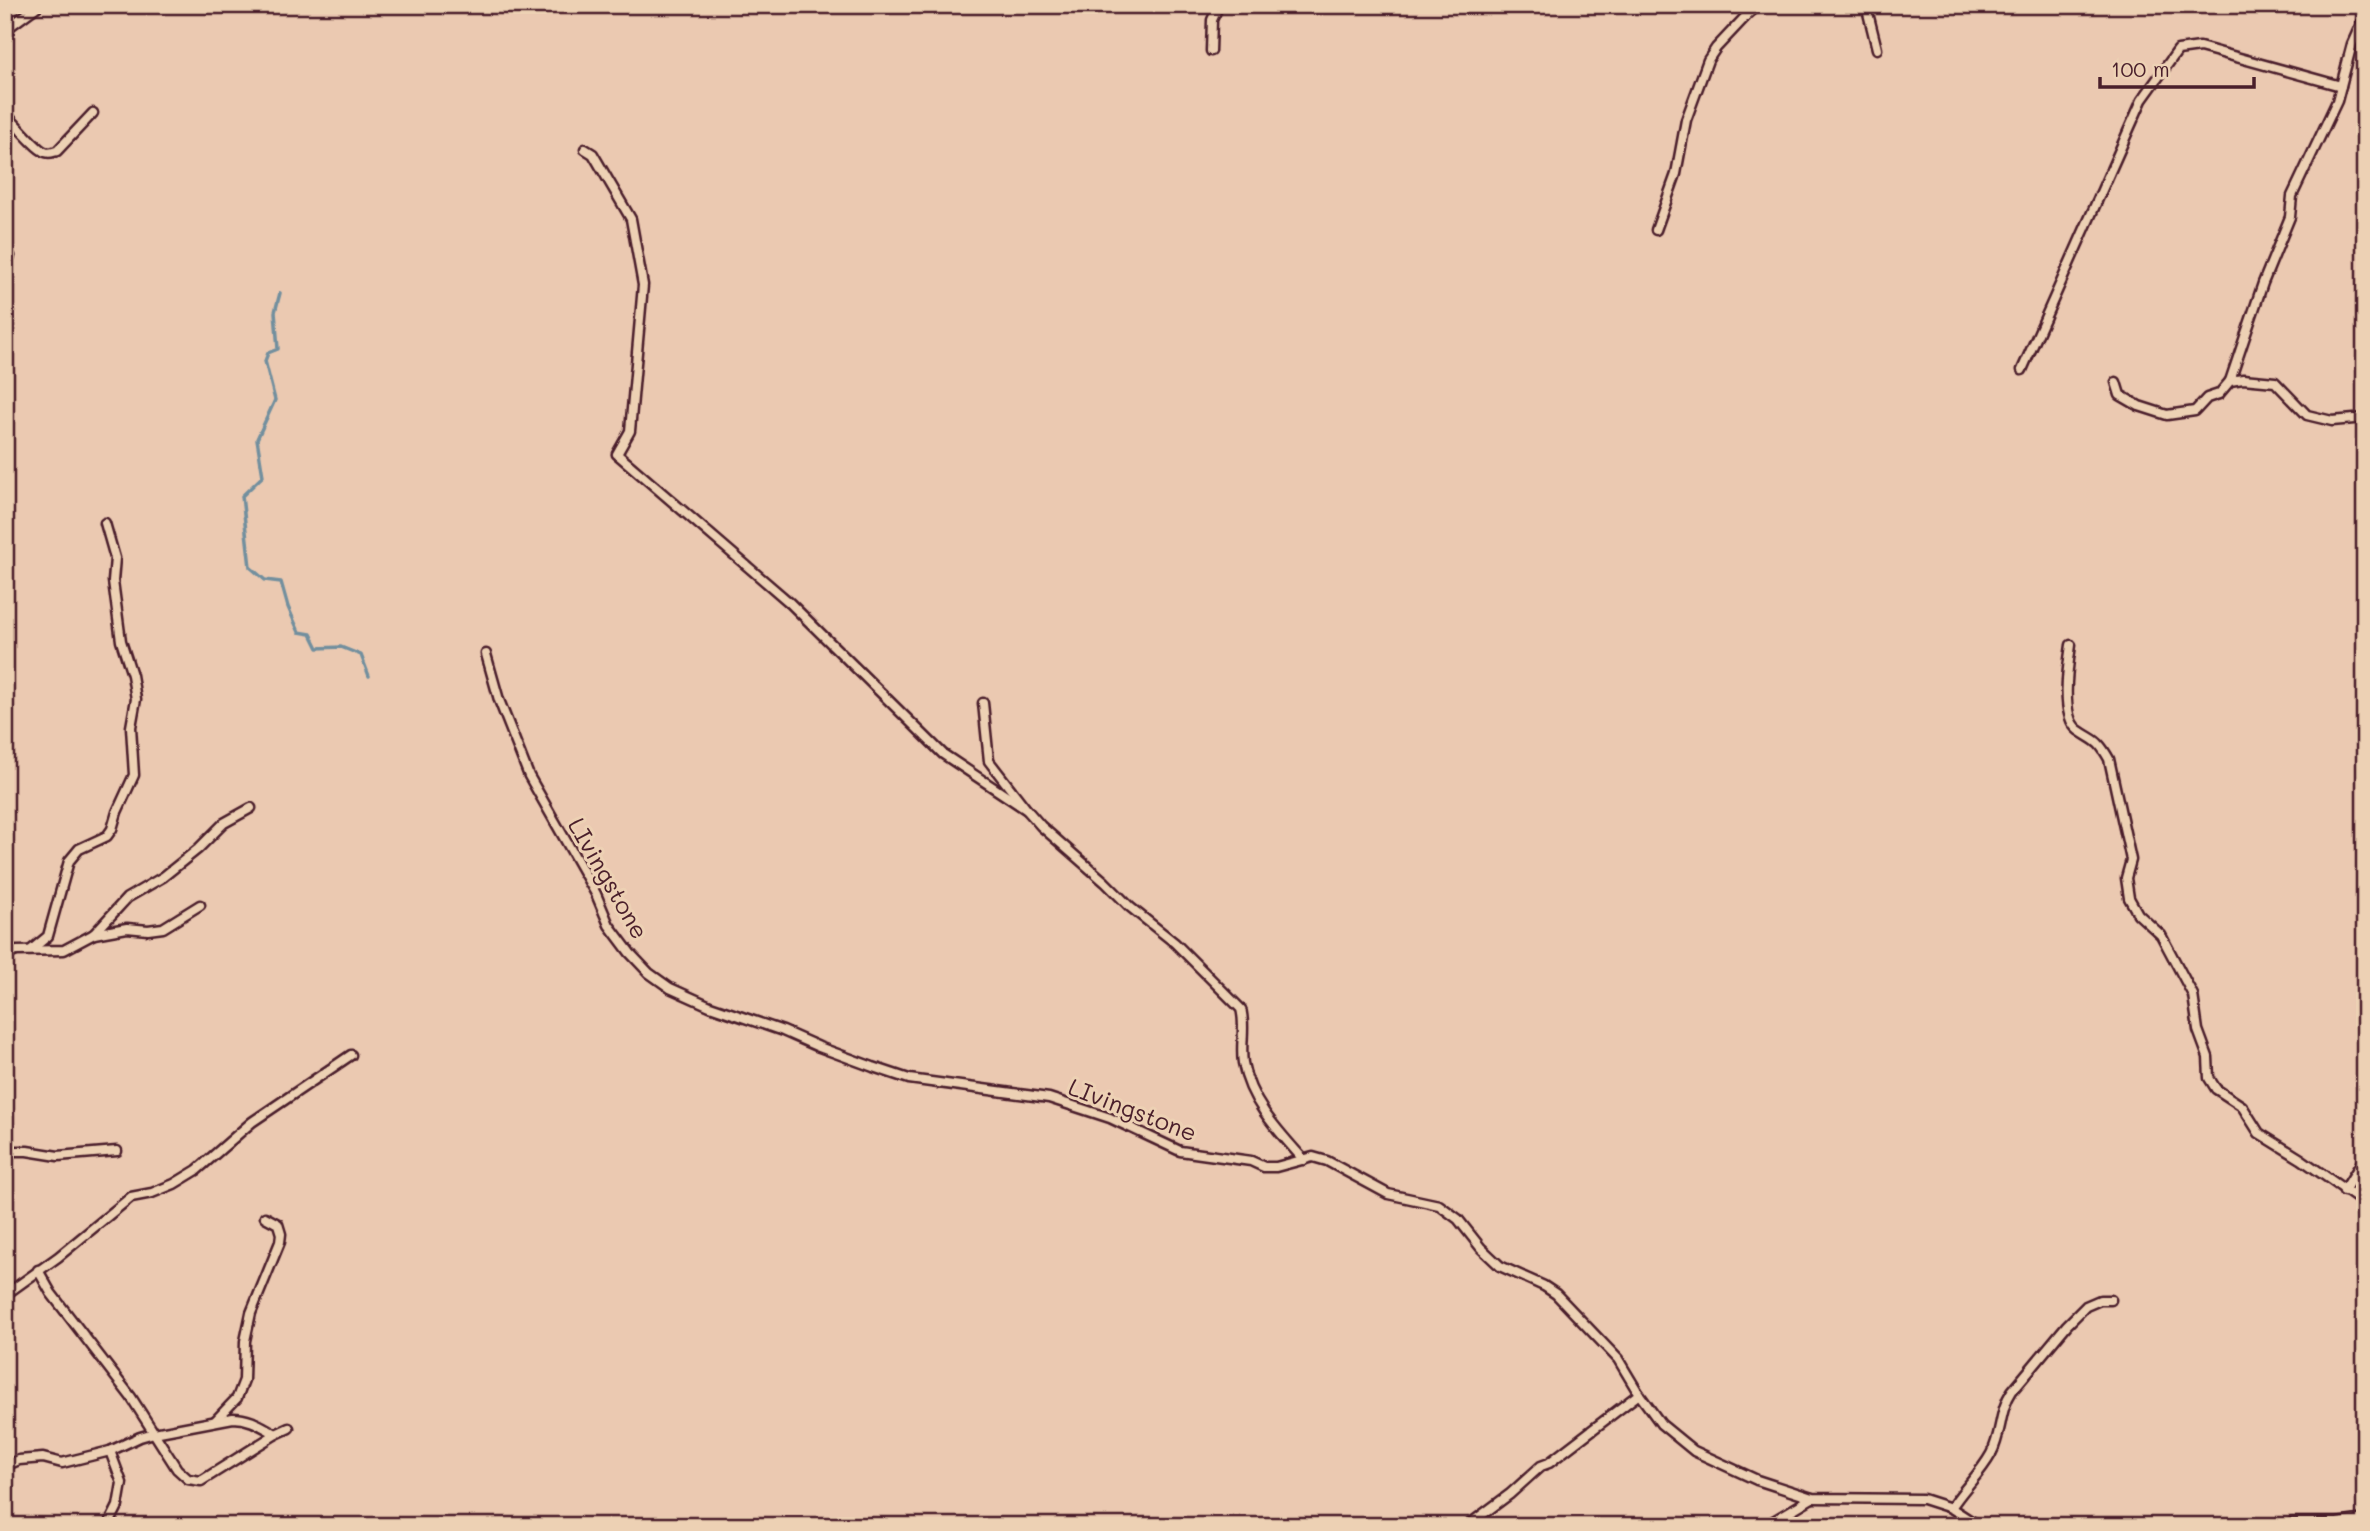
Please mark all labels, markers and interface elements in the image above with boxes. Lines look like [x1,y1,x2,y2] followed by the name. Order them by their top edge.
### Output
[2100,46,2254,90] scale bar
[2111,55,2170,82] text: 100 m
[562,812,656,944] street label: LIvingstone
[1064,1070,1202,1148] street label: LIvingstone

